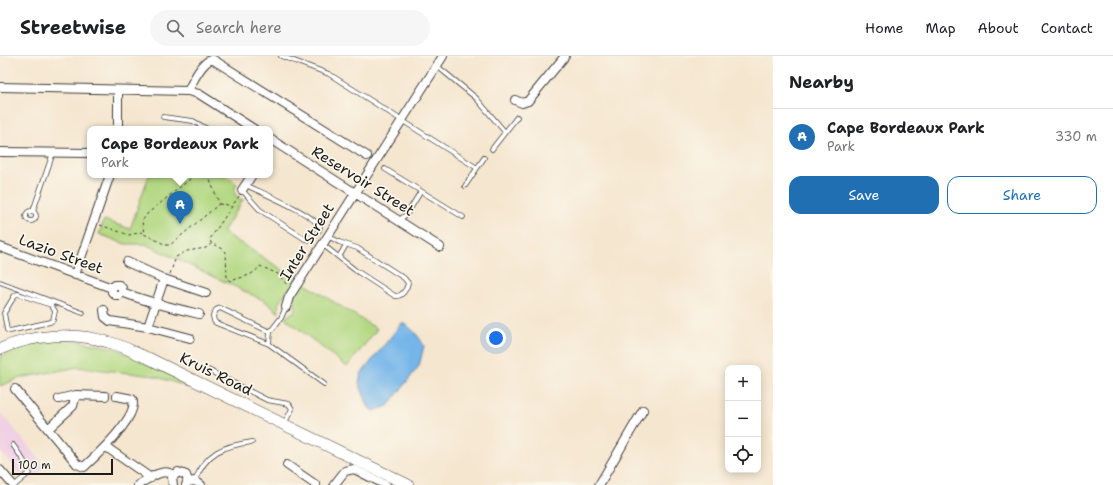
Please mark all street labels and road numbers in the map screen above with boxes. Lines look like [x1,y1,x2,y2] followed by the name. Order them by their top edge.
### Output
[308,141,418,221] street label: Reservoir Street
[275,200,339,284] street label: Inter Street
[16,230,106,278] street label: Lazio Street
[176,348,256,400] street label: Kruis Road

